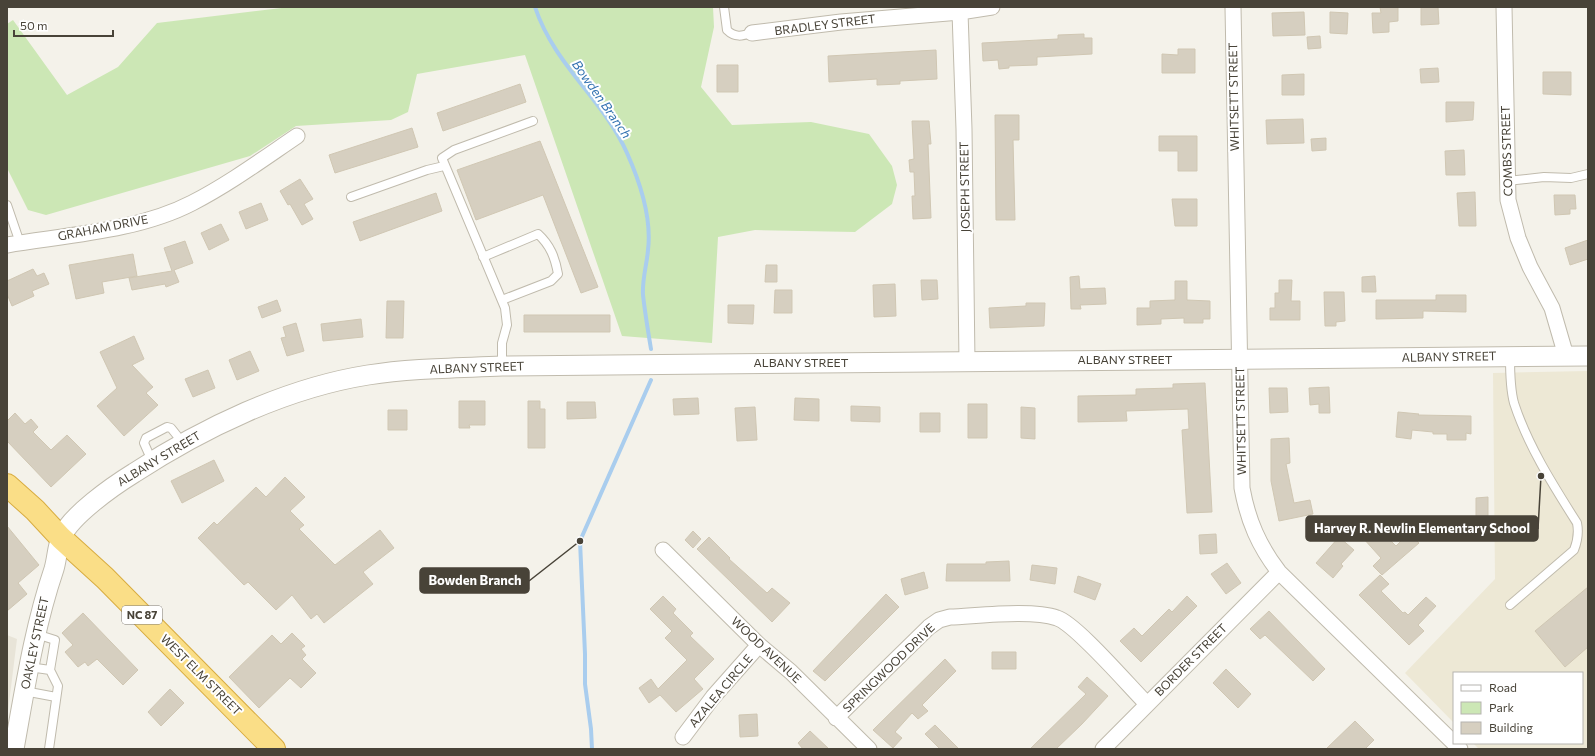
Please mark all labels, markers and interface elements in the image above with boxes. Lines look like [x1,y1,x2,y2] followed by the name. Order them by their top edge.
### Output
[774,11,876,37] street label: BRADLEY STREET
[14,12,113,38] scale bar
[20,18,48,32] text: 50 m
[1225,42,1241,151] street label: WHITSETT STREET
[569,57,635,141] water label: Bowden Branch
[1497,105,1515,197] street label: COMBS STREET
[956,141,973,233] street label: JOSEPH STREET
[56,211,149,243] street label: GRAHAM DRIVE
[1401,348,1497,364] street label: ALBANY STREET
[1078,352,1173,366] street label: ALBANY STREET
[754,355,849,369] street label: ALBANY STREET
[429,358,525,376] street label: ALBANY STREET
[1232,366,1248,475] street label: WHITSETT STREET
[114,428,203,489] street label: ALBANY STREET
[1306,516,1538,541] callout: Harvey R. Newlin Elementary School
[1314,520,1530,536] text: Harvey R. Newlin Elementary School
[420,568,529,593] callout: Bowden Branch
[428,572,522,588] text: Bowden Branch
[17,595,51,690] street label: OAKLEY STREET
[122,606,162,624] road number: NC 87
[729,613,805,685] street label: WOOD AVENUE
[840,620,937,715] street label: SPRINGWOOD DRIVE
[1151,620,1230,698] street label: BORDER STREET
[158,631,245,718] street label: WEST ELM STREET
[686,651,755,730] street label: AZALEA CIRCLE
[1453,672,1583,744] legend
[1489,680,1517,694] text: Road
[1489,700,1515,714] text: Park
[1489,720,1533,734] text: Building

